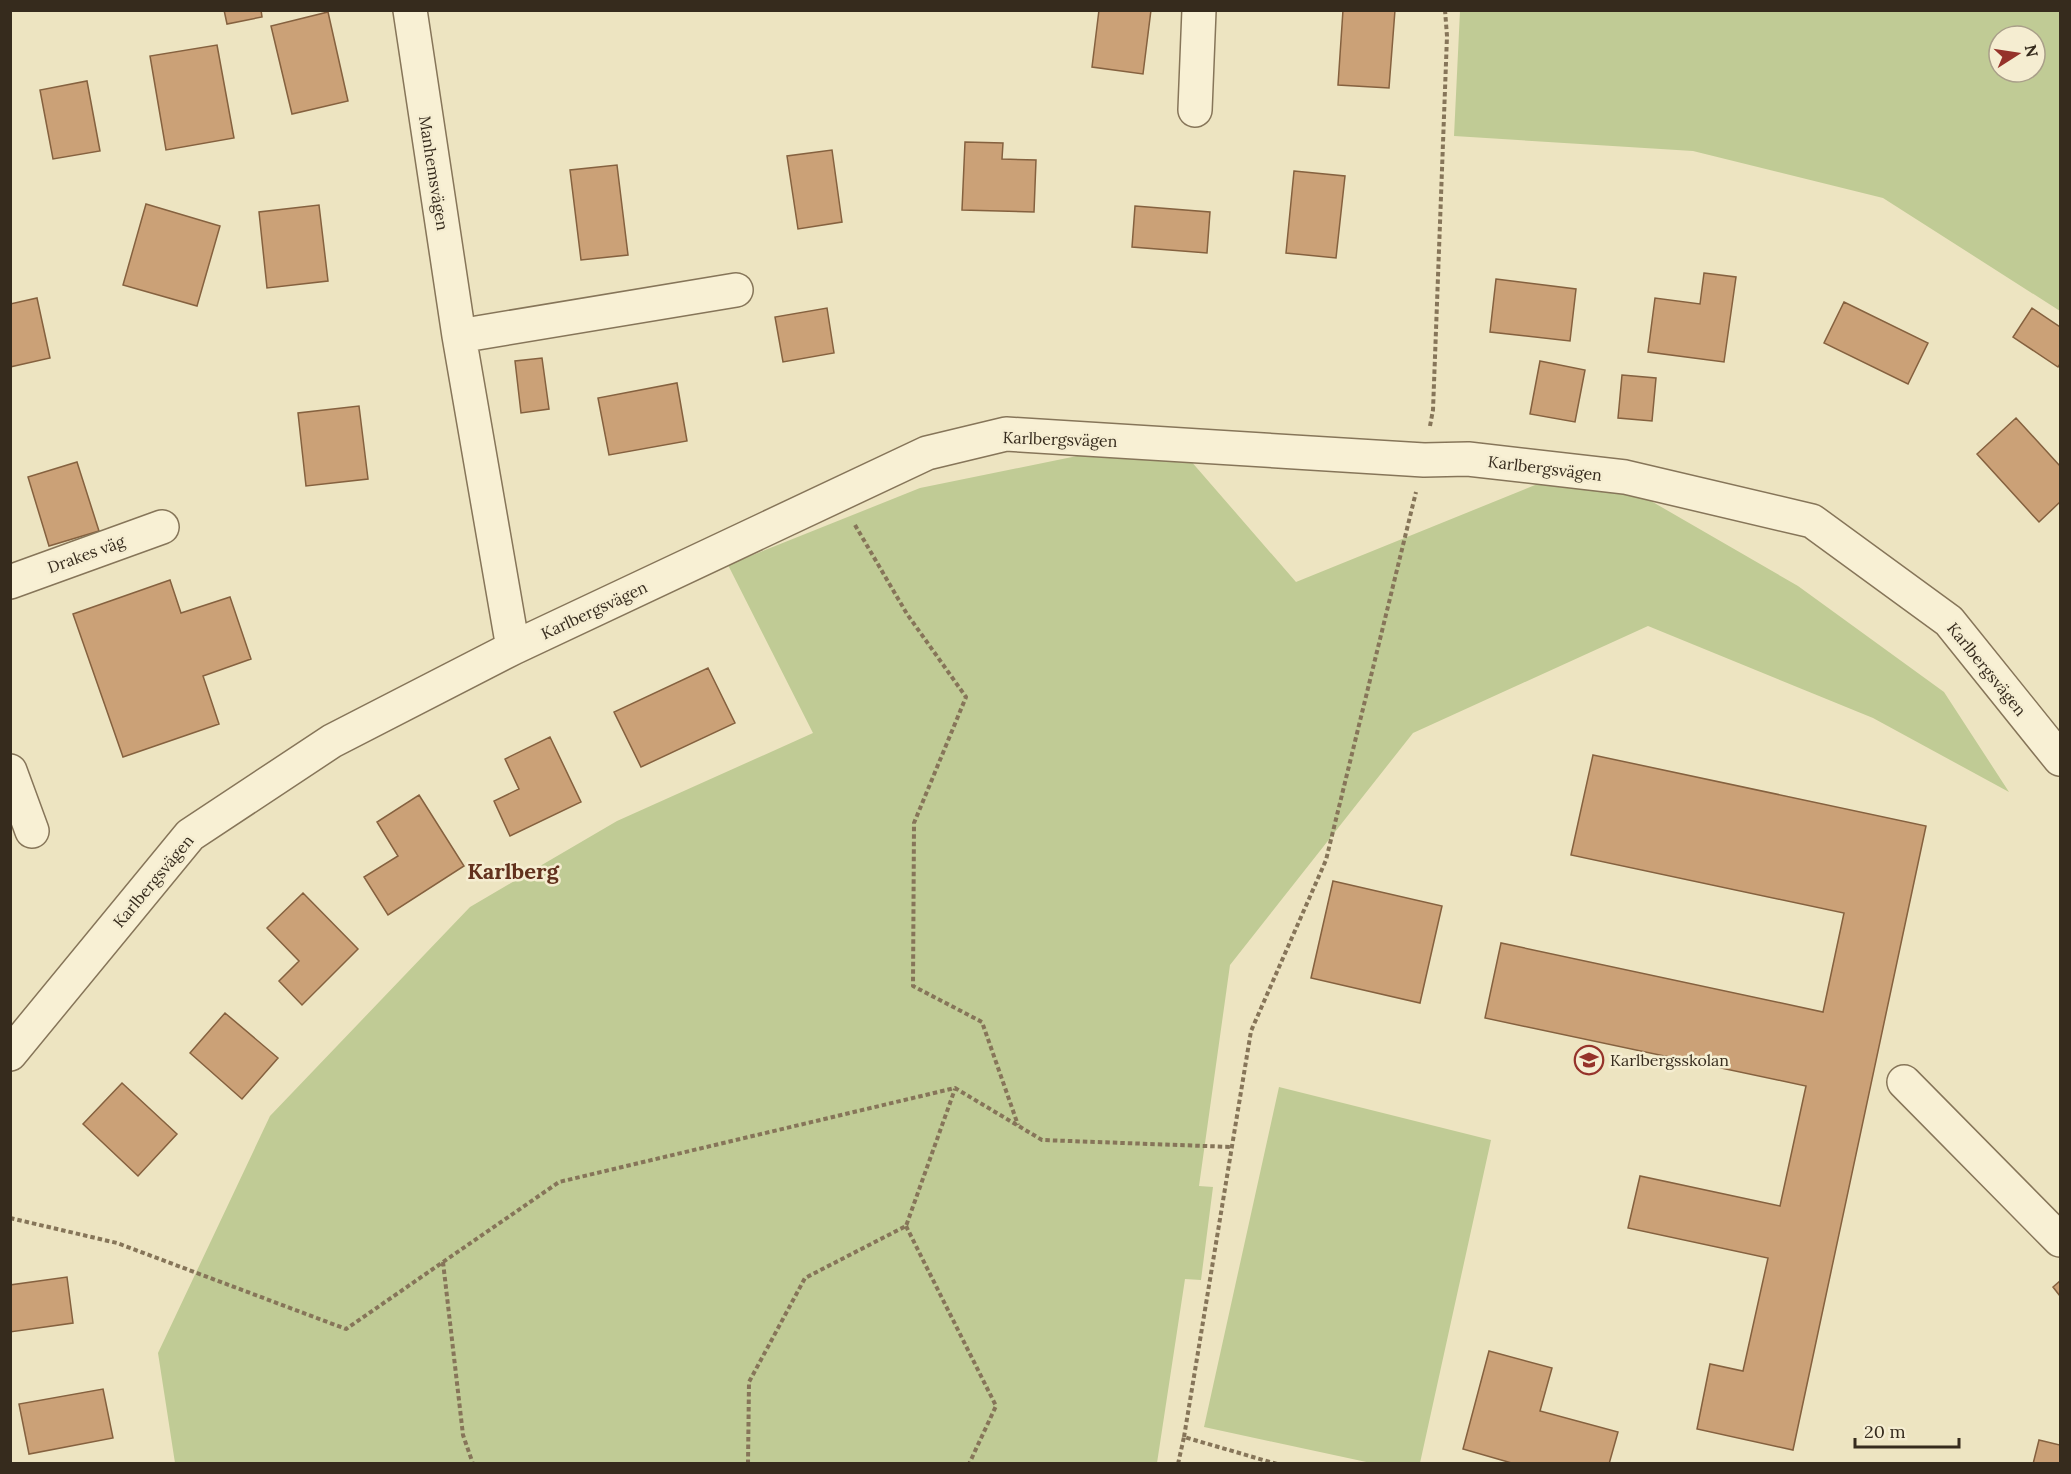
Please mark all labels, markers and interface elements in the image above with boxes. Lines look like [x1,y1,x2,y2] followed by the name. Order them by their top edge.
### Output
[1987,24,2047,84] north arrow
[2021,43,2043,59] text: N
[415,114,453,232] street label: Manhemsvägen
[1002,427,1118,451] street label: Karlbergsvägen
[1487,451,1603,485] street label: Karlbergsvägen
[45,530,128,577] street label: Drakes väg
[538,577,651,643] street label: Karlbergsvägen
[1943,618,2031,720] street label: Karlbergsvägen
[108,830,198,931] street label: Karlbergsvägen
[467,857,559,885] district label: Karlberg
[1573,1044,1605,1076] school or university icon: Karlbergsskolan
[1610,1050,1729,1070] place label: Karlbergsskolan
[1855,1411,1958,1449] scale bar
[1864,1420,1906,1443] text: 20 m

